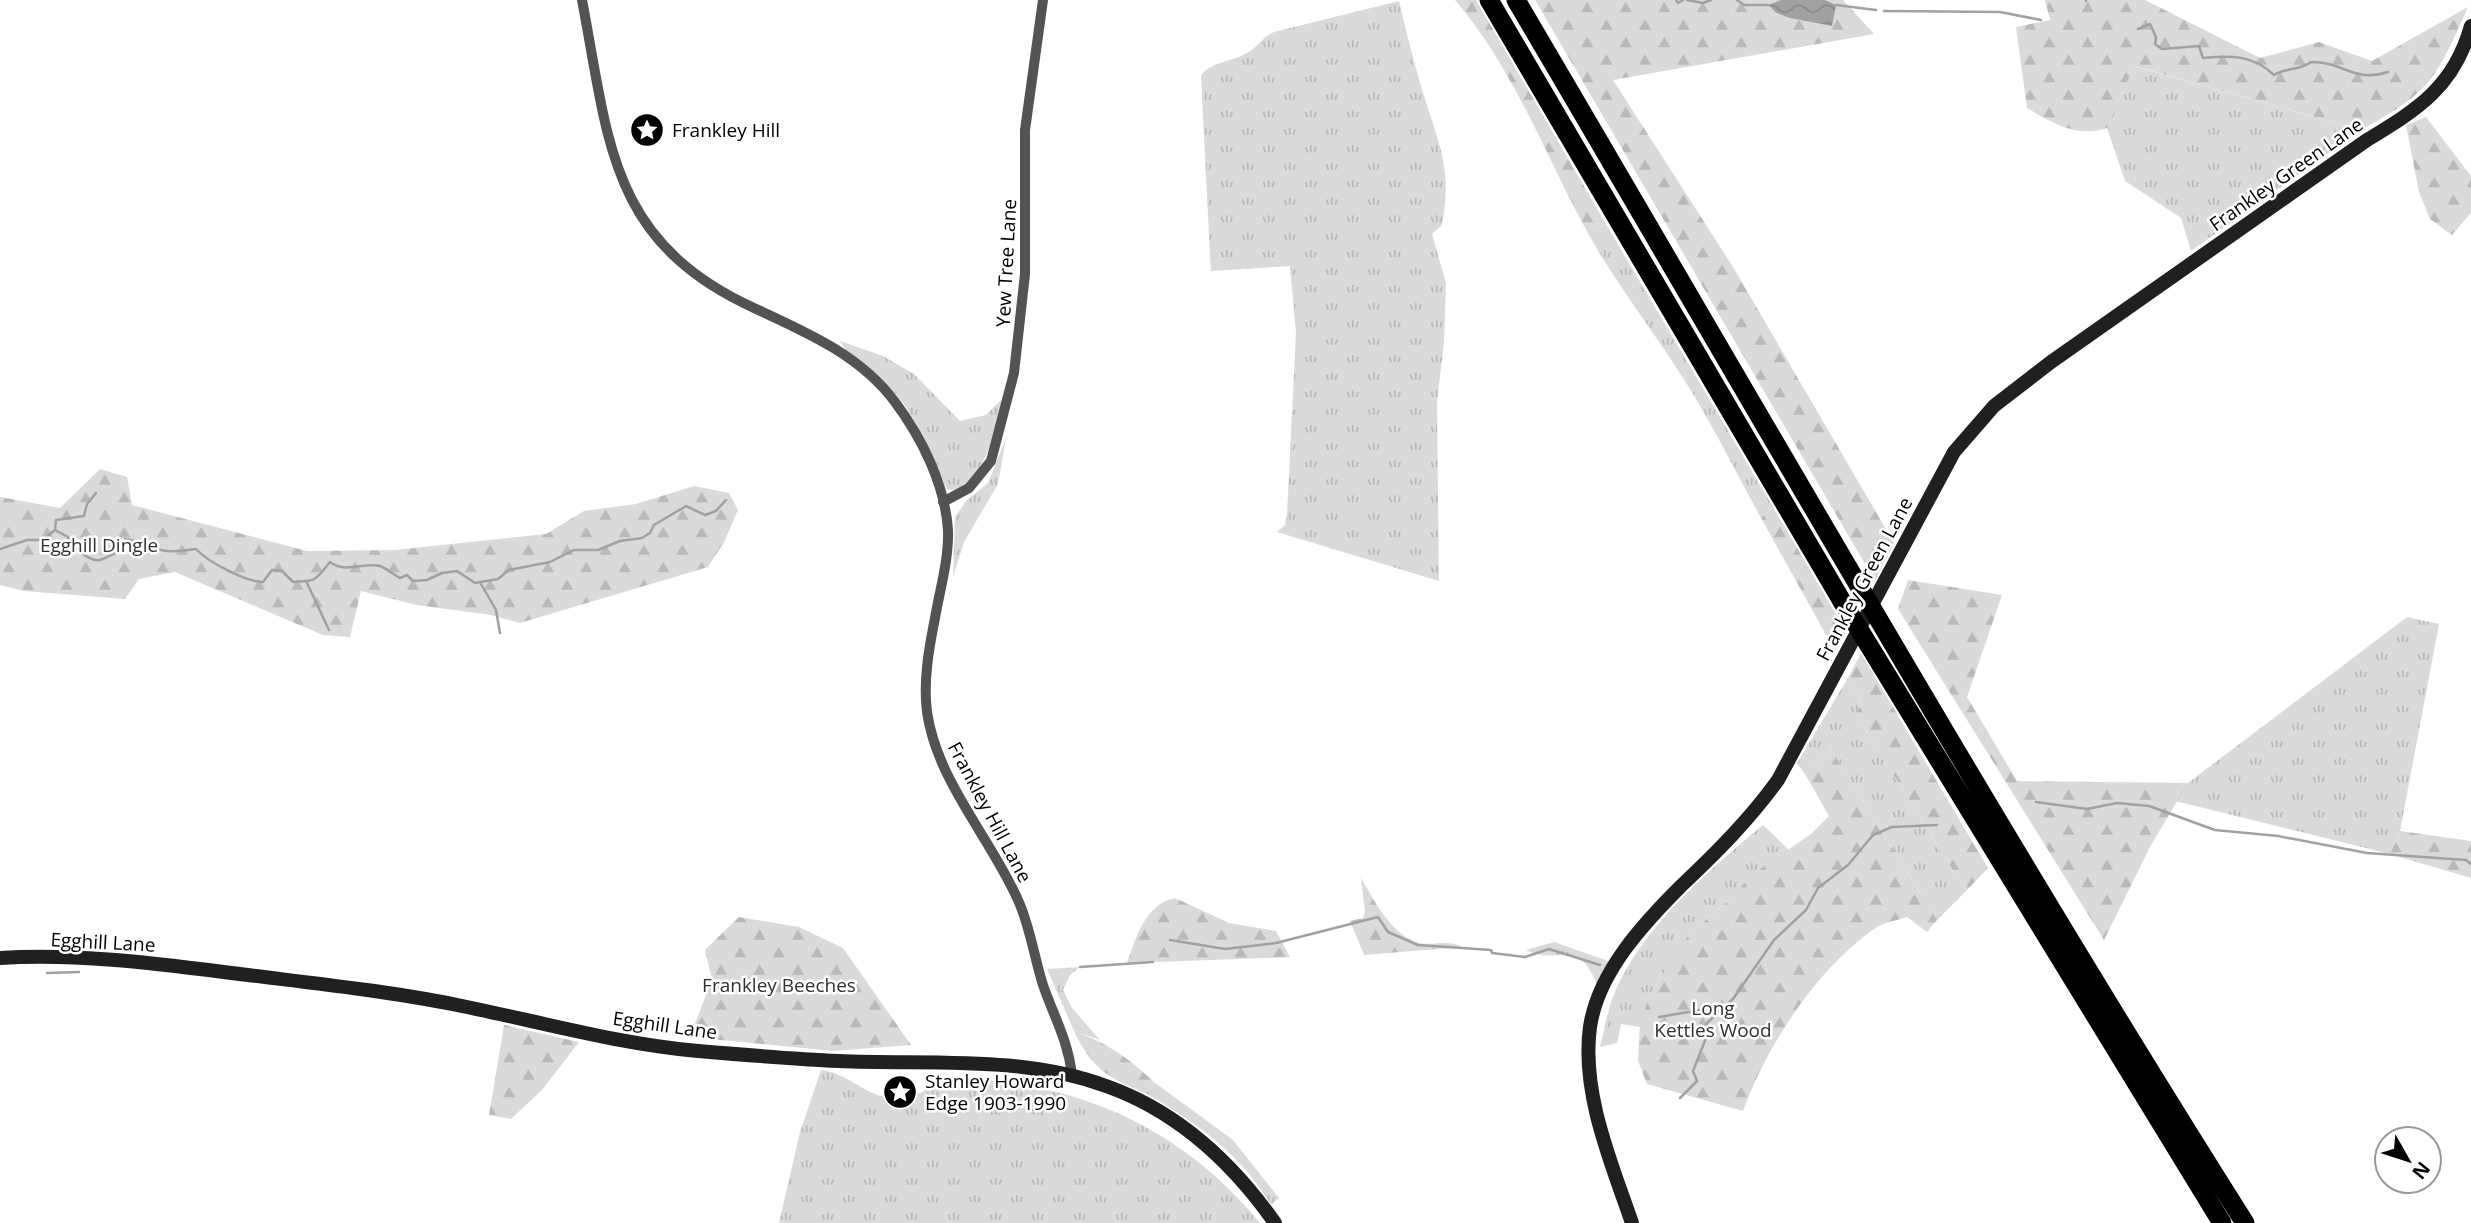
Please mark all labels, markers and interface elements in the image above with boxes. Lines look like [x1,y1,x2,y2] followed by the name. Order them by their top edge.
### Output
[628,111,666,149] place icon: Frankley Hill
[2204,111,2368,237] street label: Frankley Green Lane
[672,117,780,143] place label: Frankley Hill
[990,198,1022,328] street label: Yew Tree Lane
[1810,493,1918,665] street label: Frankley Green Lane
[40,532,158,558] park label: Egghill Dingle
[942,737,1038,887] street label: Frankley Hill Lane
[50,926,156,958] street label: Egghill Lane
[702,972,856,998] park label: Frankley Beeches
[1654,995,1772,1043] park label: Long Kettles Wood
[611,1005,719,1045] street label: Egghill Lane
[925,1068,1066,1116] place label: Stanley Howard Edge 1903-1990
[881,1073,919,1111] place icon: Stanley Howard Edge 1903-1990
[2373,1125,2443,1195] north arrow
[2406,1157,2436,1185] text: N

